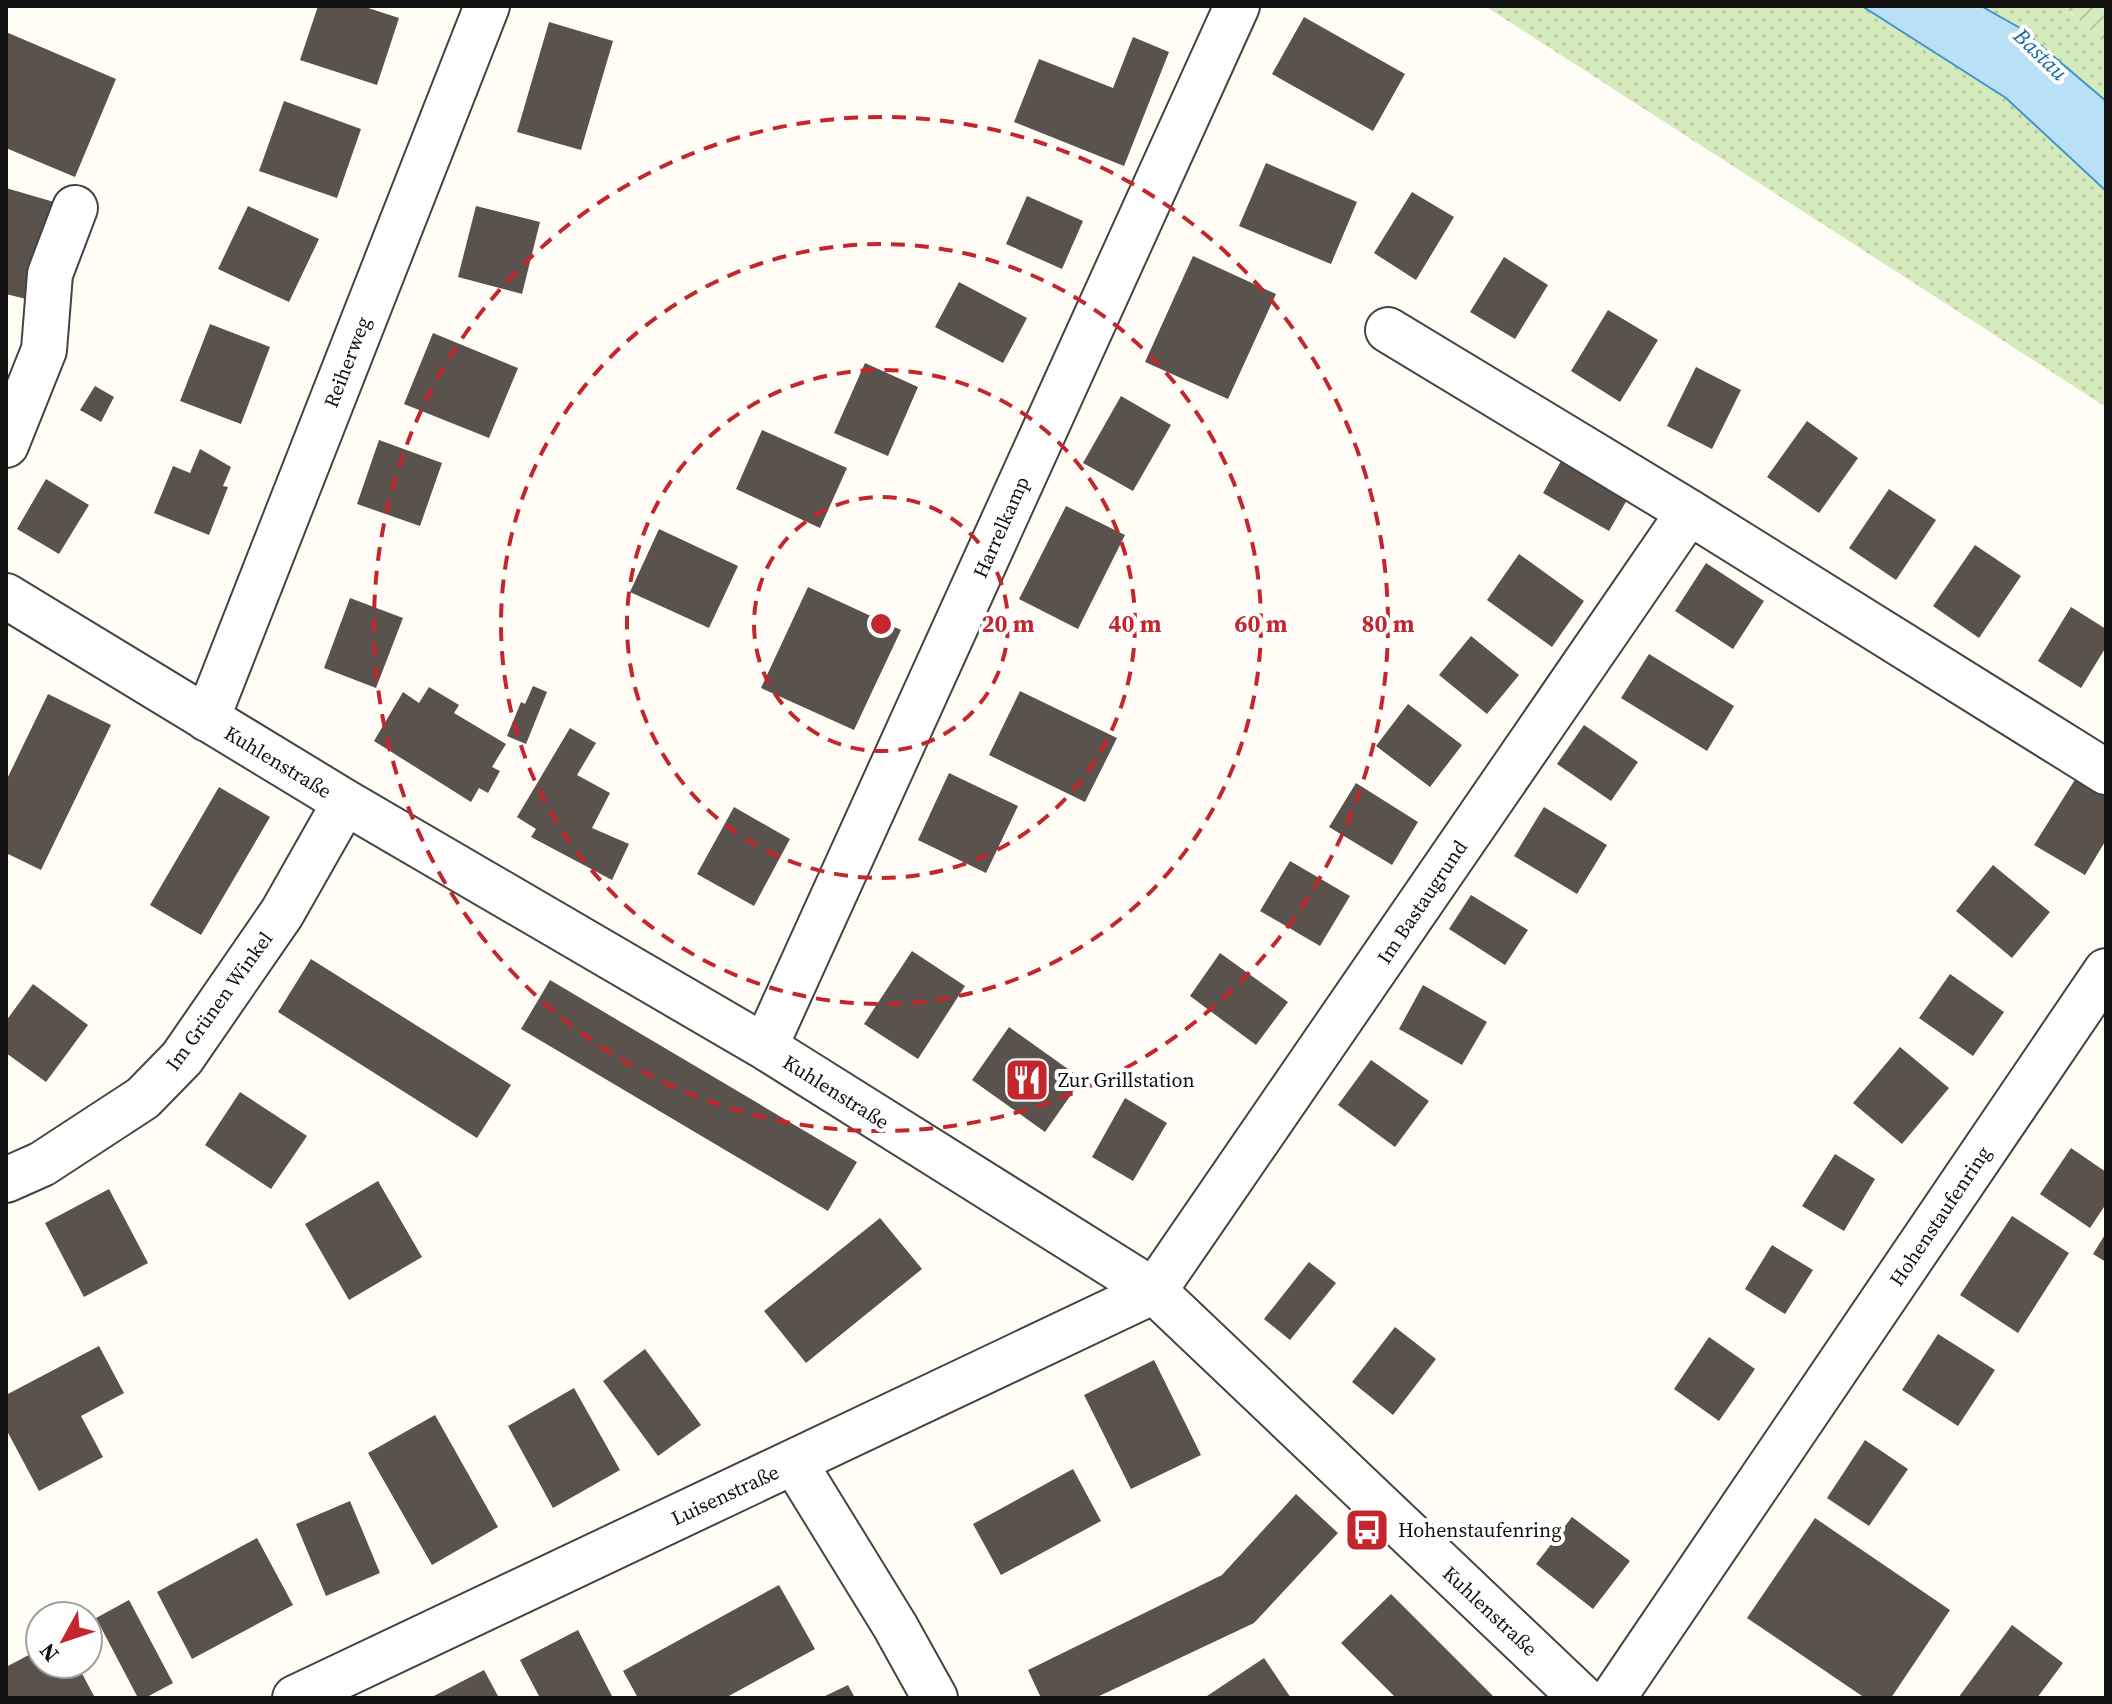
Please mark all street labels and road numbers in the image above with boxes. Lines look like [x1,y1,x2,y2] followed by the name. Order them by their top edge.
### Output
[317,312,377,412] street label: Reiherweg
[966,472,1036,582] street label: Harrelkamp
[219,719,337,805] street label: Kuhlenstraße
[1370,834,1474,969] street label: Im Bastaugrund
[159,926,279,1076] street label: Im Grünen Winkel
[777,1048,895,1136] street label: Kuhlenstraße
[1883,1140,1997,1292] street label: Hohenstaufenring
[667,1458,783,1532] street label: Luisenstraße
[1436,1560,1544,1662] street label: Kuhlenstraße

